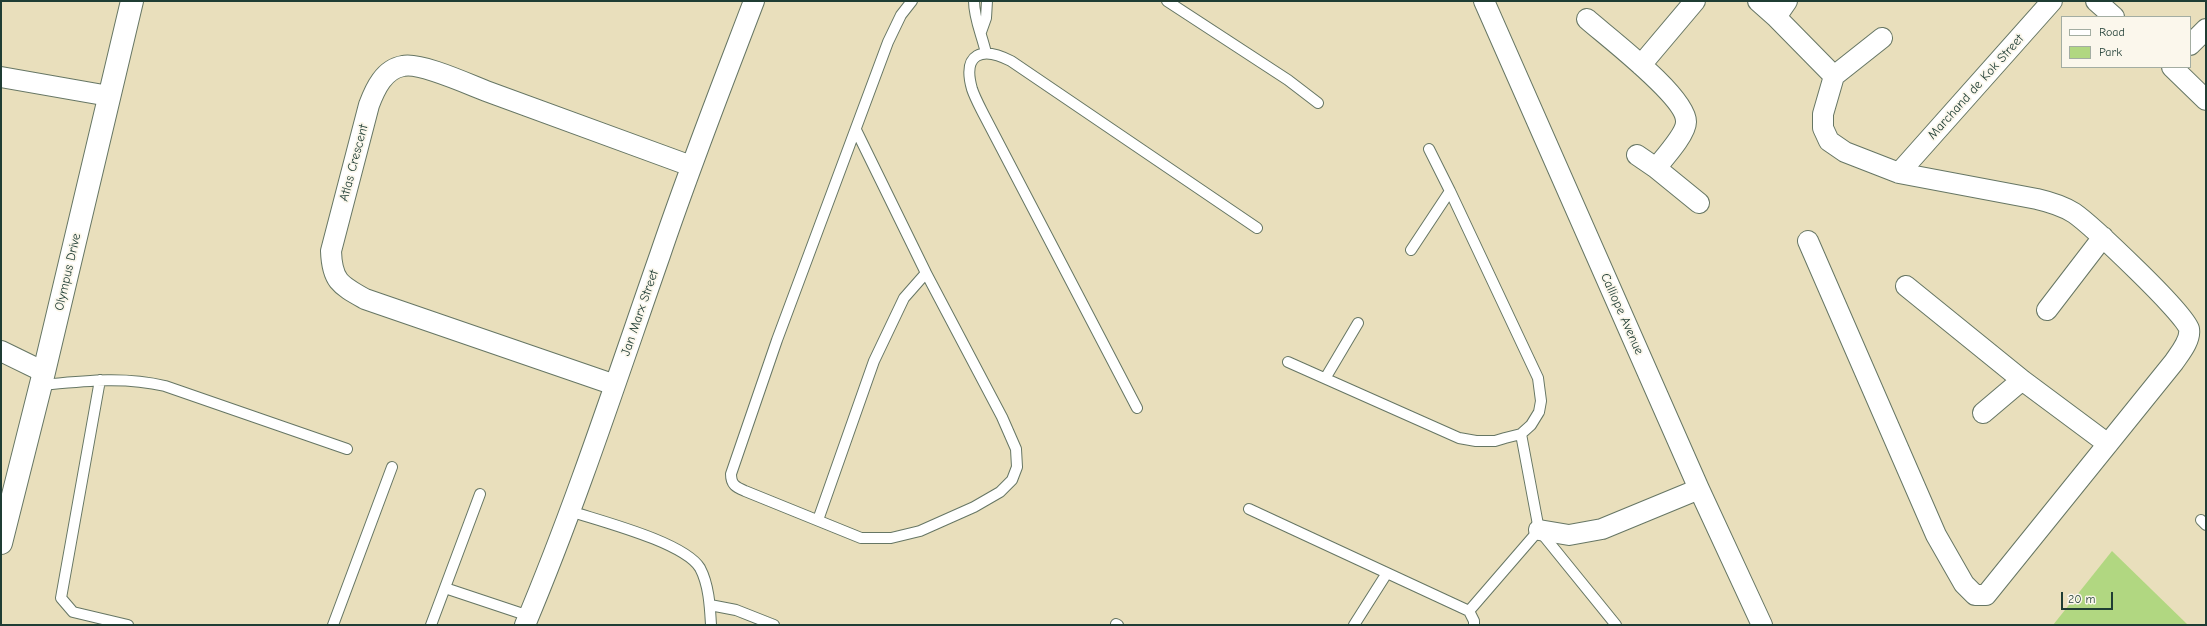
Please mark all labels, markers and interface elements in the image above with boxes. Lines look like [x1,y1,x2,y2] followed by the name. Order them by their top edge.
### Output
[2061,16,2191,68] legend
[2099,25,2125,39] text: Road
[1925,31,2027,143] street label: Marchand de Kok Street
[2099,45,2122,59] text: Park
[336,123,372,203] street label: Atlas Crescent
[52,232,84,312] street label: Olympus Drive
[618,268,662,358] street label: Jan Marx Street
[1597,271,1647,357] street label: Calliope Avenue
[2063,584,2115,610] scale bar
[2068,592,2096,606] text: 20 m

